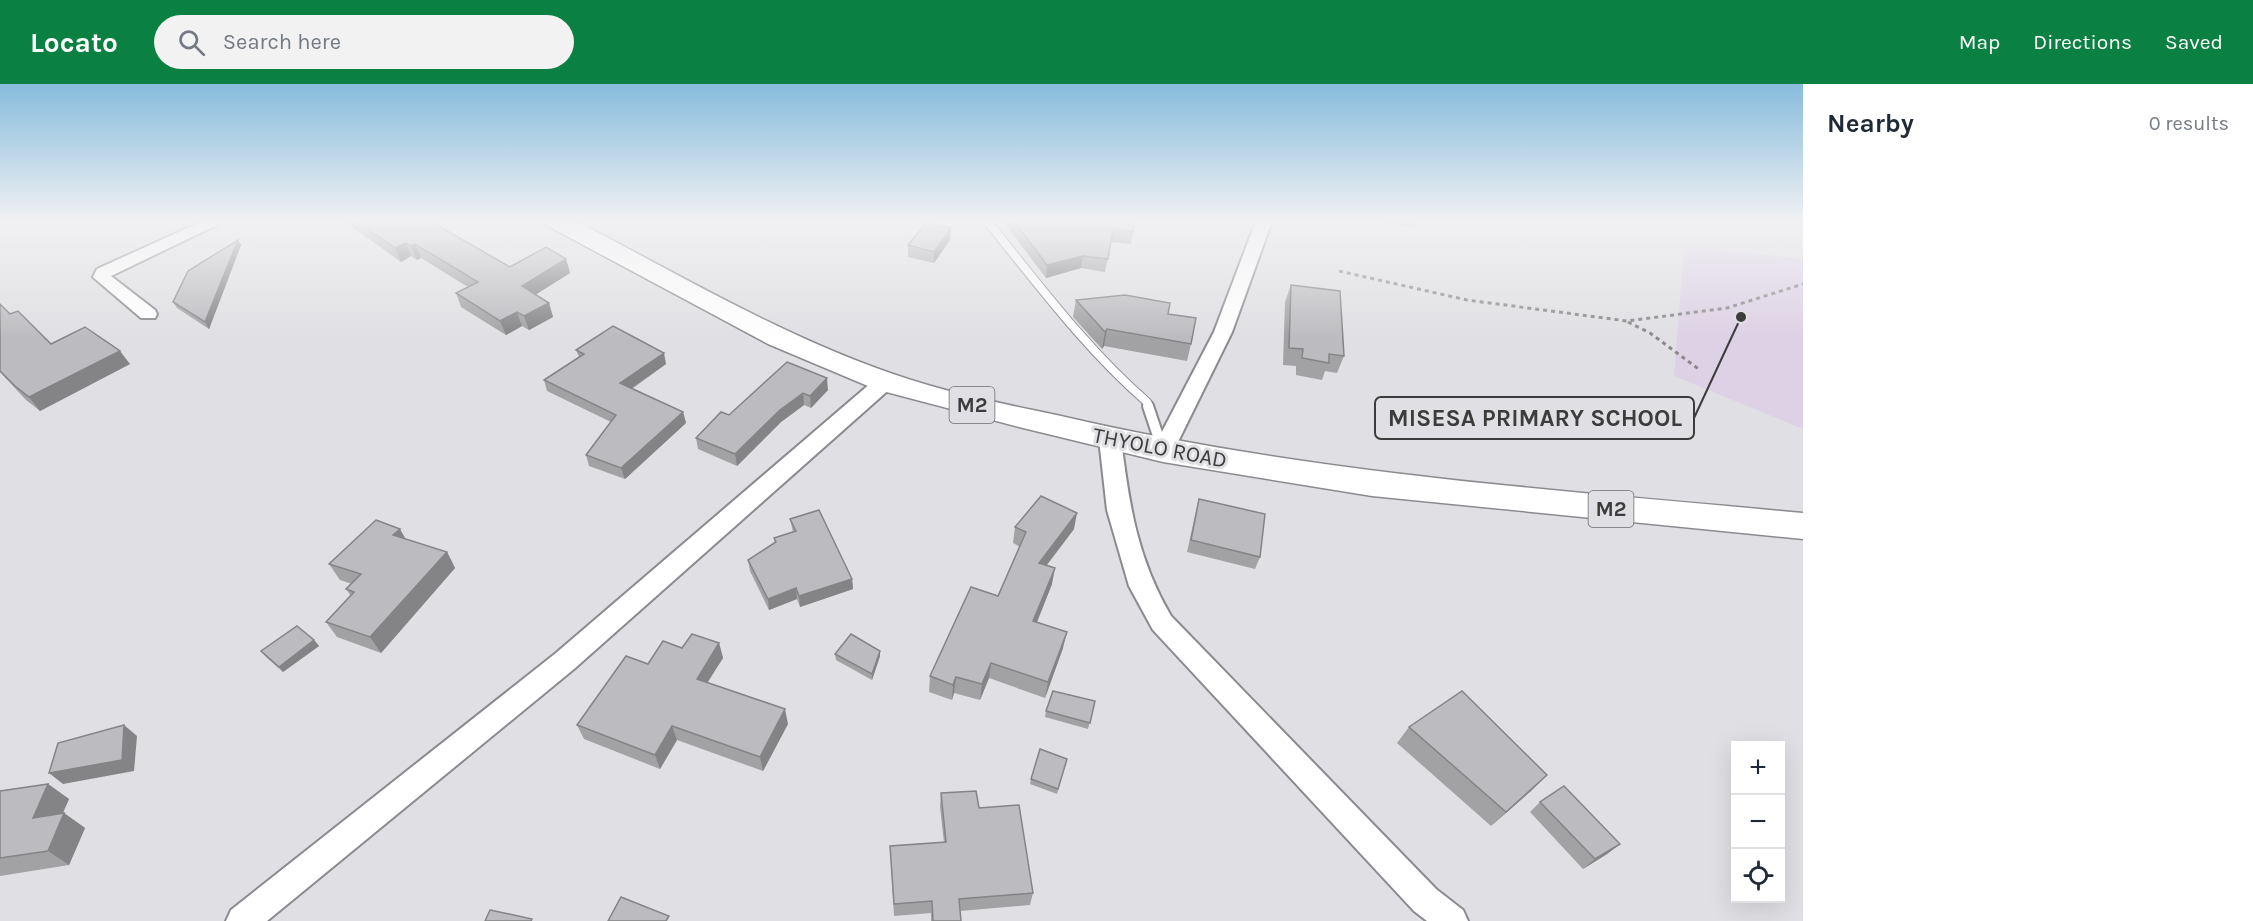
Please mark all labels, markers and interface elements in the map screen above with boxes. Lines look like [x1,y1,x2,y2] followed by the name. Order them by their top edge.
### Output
[154,15,574,69] search box
[30,26,118,59] text: Locato
[175,26,208,59] icon: search
[223,29,341,55] text: Search here
[1959,30,2000,54] text: Map
[2033,30,2132,54] text: Directions
[2165,30,2223,54] text: Saved
[1827,108,1914,139] text: Nearby
[2149,112,2229,135] text: 0 results
[950,387,994,423] road number: M2
[1375,397,1694,439] callout: MISESA PRIMARY SCHOOL
[1388,404,1682,432] text: MISESA PRIMARY SCHOOL
[1090,422,1229,474] street label: THYOLO ROAD
[1588,491,1634,527] road number: M2
[1731,741,1785,903] map controls
[1731,741,1785,795] button: +
[1731,795,1785,849] button: −
[1731,849,1785,903] button: locate

